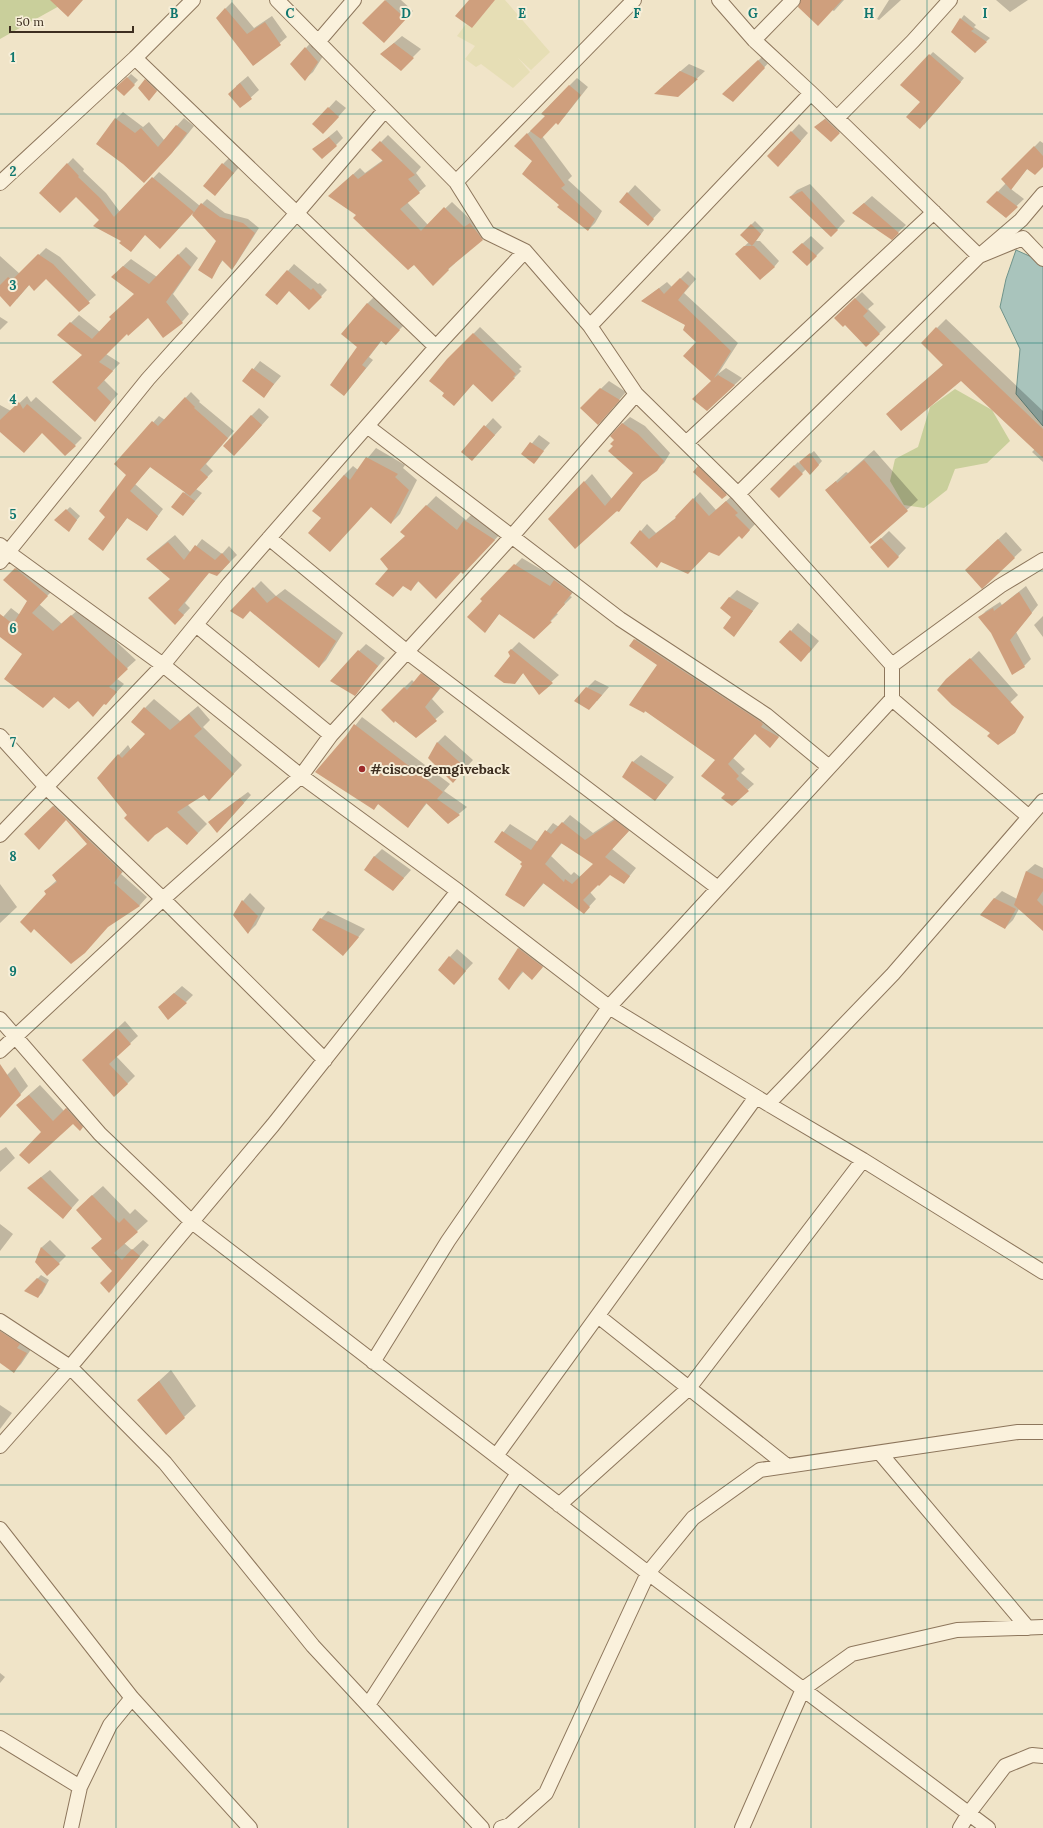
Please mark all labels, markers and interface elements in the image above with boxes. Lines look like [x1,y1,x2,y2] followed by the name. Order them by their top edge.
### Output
[170,5,179,22] text: B
[286,5,295,22] text: C
[401,5,411,22] text: D
[518,5,526,22] text: E
[633,5,641,22] text: F
[748,5,758,22] text: G
[864,5,874,22] text: H
[982,5,988,22] text: I
[10,8,133,34] scale bar
[16,14,44,29] text: 50 m
[10,49,16,66] text: 1
[10,163,17,180] text: 2
[9,277,17,294] text: 3
[9,391,17,408] text: 4
[9,506,17,523] text: 5
[9,620,17,637] text: 6
[10,734,16,751] text: 7
[370,760,510,778] place label: #ciscocgemgiveback
[357,764,367,774] marker: #ciscocgemgiveback
[9,848,17,865] text: 8
[9,963,17,980] text: 9

